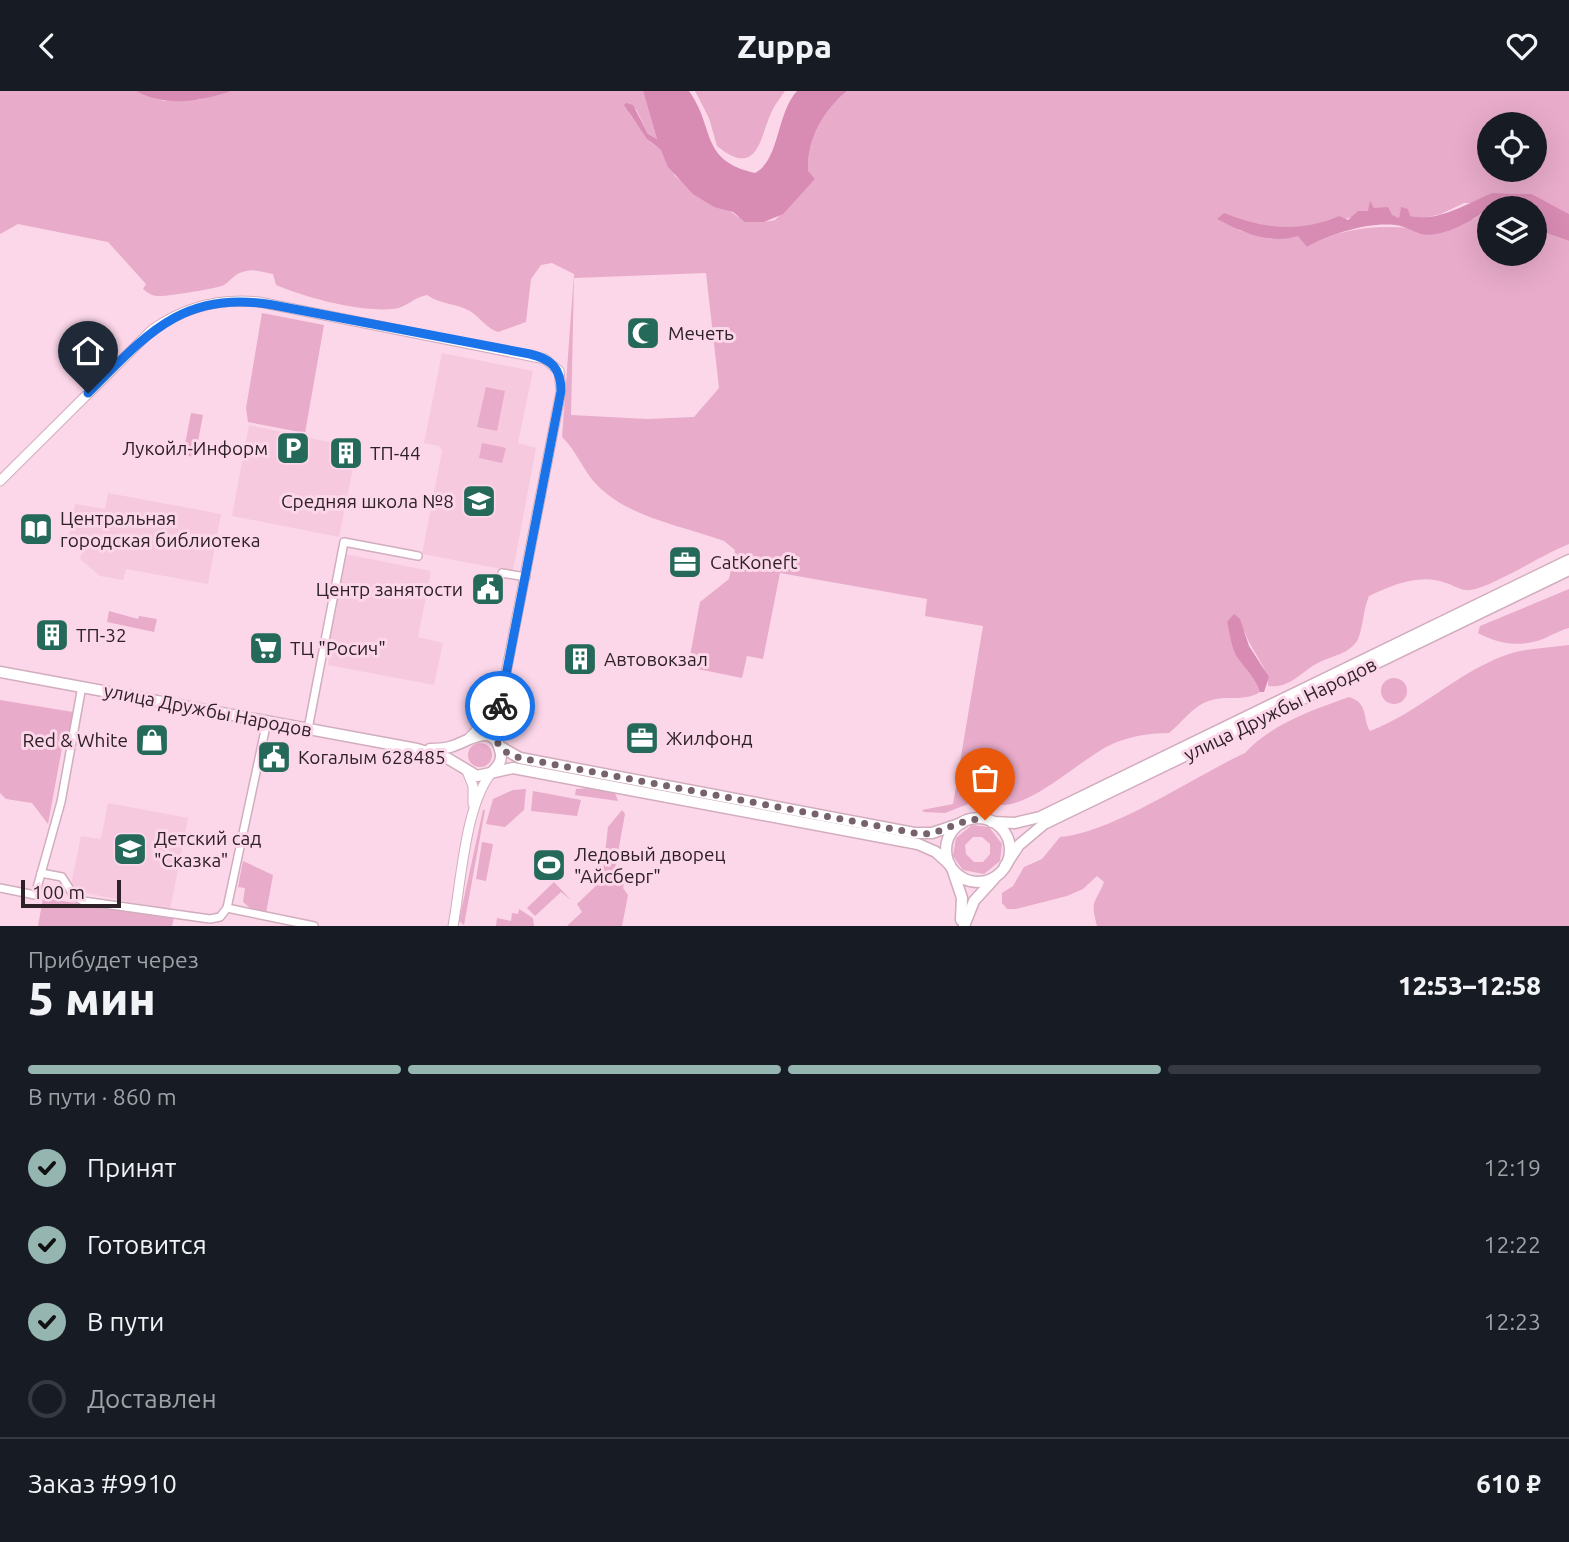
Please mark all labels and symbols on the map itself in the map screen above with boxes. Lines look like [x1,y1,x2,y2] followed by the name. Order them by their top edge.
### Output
[624,314,662,352] mosque icon: Мечеть
[58,321,118,393] pin
[668,322,734,344] place label: Мечеть
[274,429,312,467] parking icon: Лукойл-Информ
[327,434,365,472] building icon: ТП-44
[122,437,268,459] place label: Лукойл-Информ
[370,442,421,464] place label: ТП-44
[460,482,498,520] school or university icon: Средняя школа №8
[281,490,454,512] place label: Средняя школа №8
[60,507,261,551] place label: Центральная городская библиотека
[17,510,55,548] library icon: Центральная городская библиотека
[666,543,704,581] office icon: CatKoneft
[710,551,798,573] place label: CatKoneft
[469,570,507,608] public building icon: Центр занятости
[316,578,463,600] place label: Центр занятости
[33,616,71,654] building icon: ТП-32
[76,624,127,646] place label: ТП-32
[247,629,285,667] supermarket icon: ТЦ "Росич"
[290,637,386,659] place label: ТЦ "Росич"
[561,640,599,678] building icon: Автовокзал
[604,648,708,670] place label: Автовокзал
[1180,653,1380,765] street label: улица Дружбы Народов
[465,671,535,741] courier
[102,679,314,741] street label: улица Дружбы Народов
[623,719,661,757] office icon: Жилфонд
[133,721,171,759] shop icon: Red & White
[666,727,753,749] place label: Жилфонд
[23,729,128,751] place label: Red & White
[255,738,293,776] public building icon: Когалым 628485
[298,746,446,768] place label: Когалым 628485
[955,748,1015,820] pin
[154,827,261,871] place label: Детский сад "Сказка"
[111,830,149,868] school or university icon: Детский сад "Сказка"
[574,843,726,887] place label: Ледовый дворец "Айсберг"
[530,846,568,884] sports icon: Ледовый дворец "Айсберг"
[21,877,121,909] scale bar

